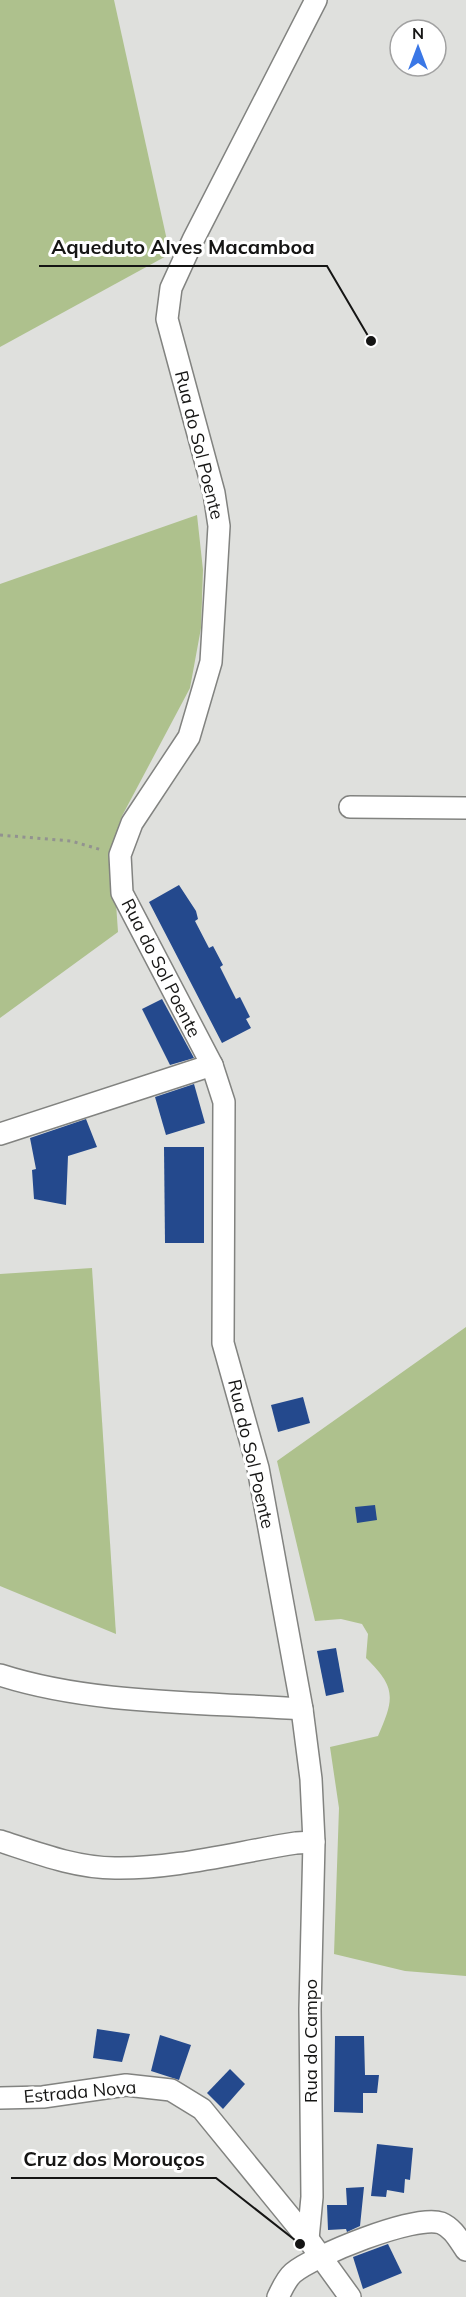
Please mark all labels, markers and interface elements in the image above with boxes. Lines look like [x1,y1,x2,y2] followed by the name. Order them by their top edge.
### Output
[388,18,448,78] north arrow
[412,23,424,43] text: N
[39,228,327,266] callout: Aqueduto Alves Macamboa
[51,234,315,259] text: Aqueduto Alves Macamboa
[170,368,229,522] street label: Rua do Sol Poente
[117,895,206,1041] street label: Rua do Sol Poente
[223,1377,280,1531] street label: Rua do Sol Poente
[299,1979,322,2103] street label: Rua do Campo
[23,2075,137,2108] street label: Estrada Nova
[11,2140,216,2178] callout: Cruz dos Morouços
[23,2146,205,2171] text: Cruz dos Morouços

